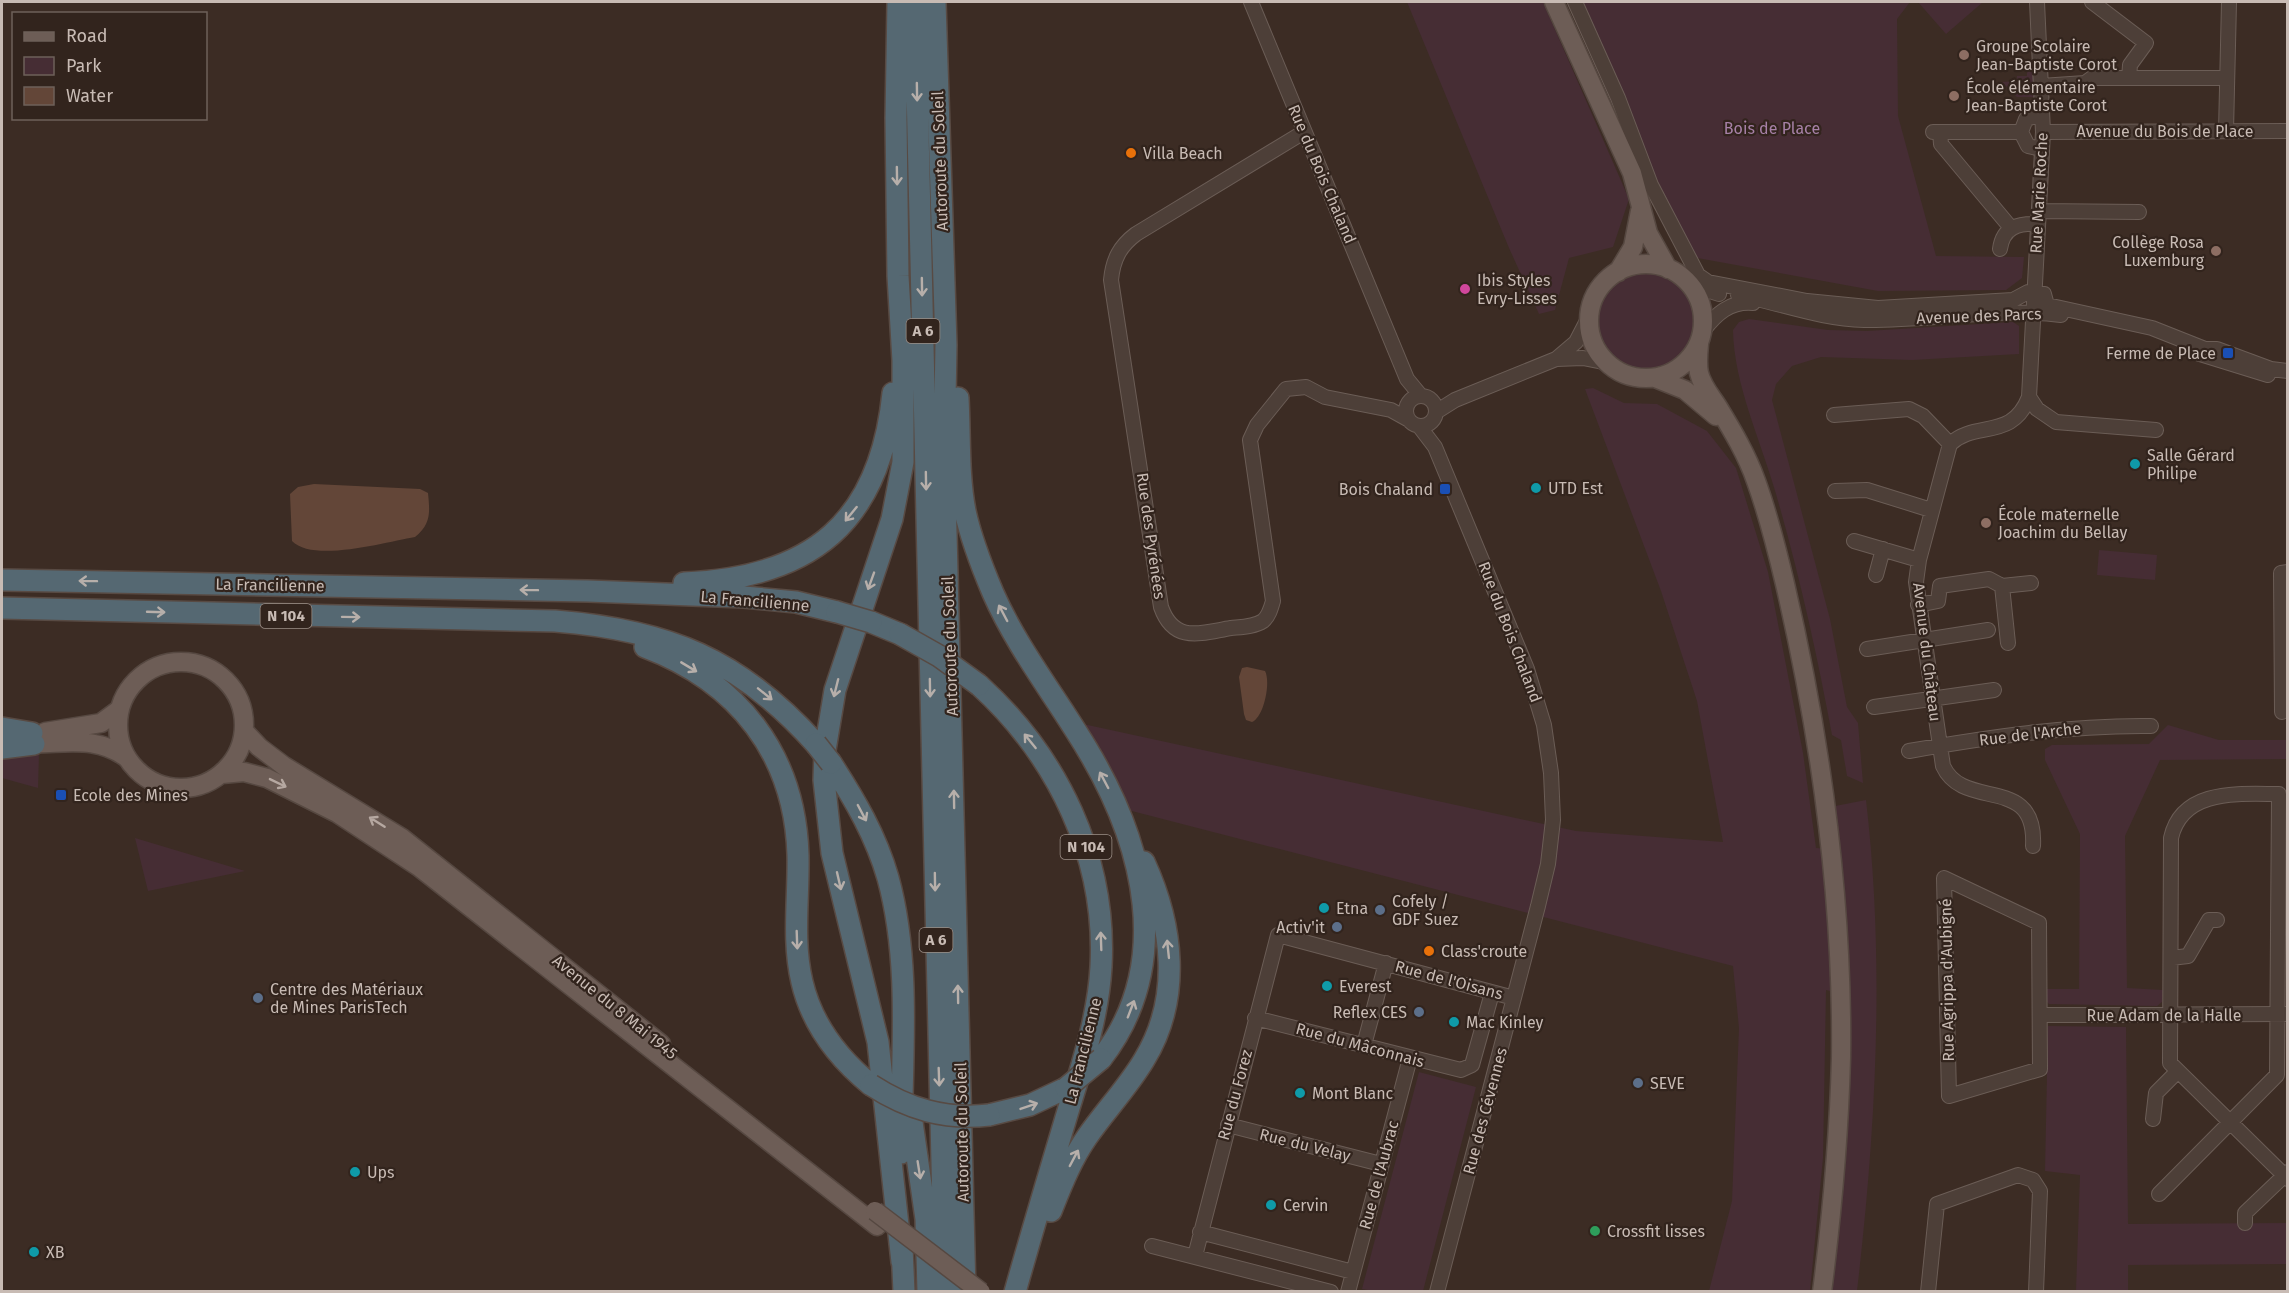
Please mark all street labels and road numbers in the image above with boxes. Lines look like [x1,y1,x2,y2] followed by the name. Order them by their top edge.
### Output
[928,90,952,231] street label: Autoroute du Soleil
[1284,102,1360,246] street label: Rue du Bois Chaland
[2077,122,2253,141] street label: Avenue du Bois de Place
[2026,132,2052,254] street label: Rue Marie Roche
[1916,304,2042,328] street label: Avenue des Parcs
[906,319,940,343] road number: A 6
[1133,471,1169,601] street label: Rue des Pyrénées
[1474,559,1546,705] street label: Rue du Bois Chaland
[215,575,325,595] street label: La Francilienne
[938,575,962,716] street label: Autoroute du Soleil
[1909,582,1945,722] street label: Avenue du Château
[700,587,810,615] street label: La Francilienne
[260,604,312,628] road number: N 104
[1978,718,2082,750] street label: Rue de l'Arche
[1060,835,1112,859] road number: N 104
[1936,898,1958,1062] street label: Rue Agrippa d'Aubigné
[920,928,952,952] road number: A 6
[549,951,681,1063] street label: Avenue du 8 Mai 1945
[1393,956,1505,1004] street label: Rue de l'Oisans
[1061,996,1105,1106] street label: La Francilienne
[2087,1006,2241,1025] street label: Rue Adam de la Halle
[1294,1019,1426,1071] street label: Rue du Mâconnais
[1459,1045,1511,1177] street label: Rue des Cévennes
[1214,1048,1256,1142] street label: Rue du Forez
[951,1062,973,1202] street label: Autoroute du Soleil
[1355,1118,1403,1232] street label: Rue de l'Aubrac
[1257,1125,1353,1166] street label: Rue du Velay

